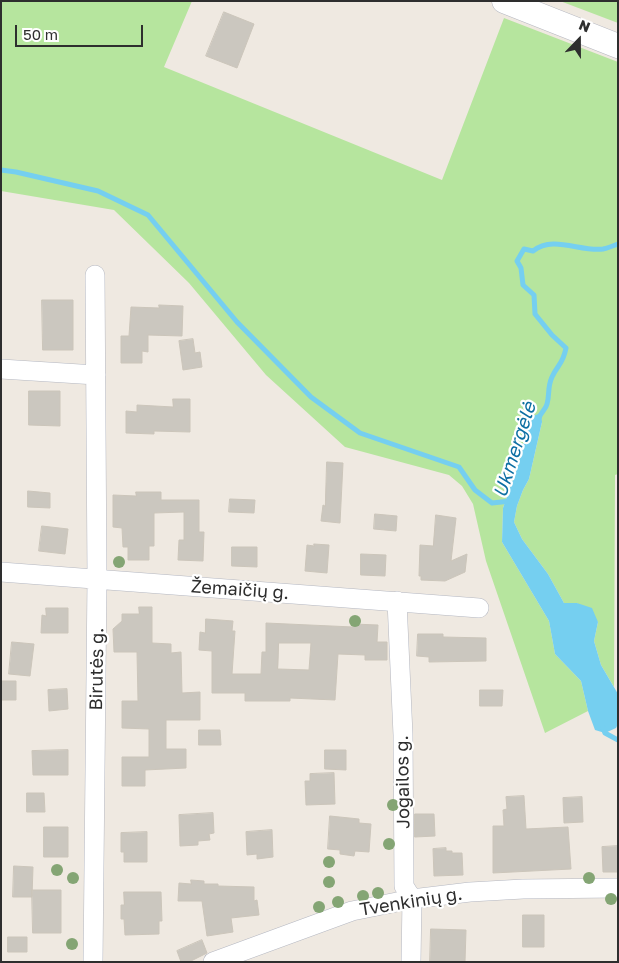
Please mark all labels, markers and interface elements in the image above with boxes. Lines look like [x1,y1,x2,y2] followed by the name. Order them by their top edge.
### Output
[18,15,145,47] scale bar
[554,15,604,65] north arrow
[577,16,593,35] text: N
[23,25,58,43] text: 50 m
[489,399,541,501] water label: Ukmergėlė
[190,576,290,604] street label: Žemaičių g.
[85,627,109,711] street label: Birutės g.
[391,735,415,829] street label: Jogailos g.
[358,883,464,921] street label: Tvenkinių g.

